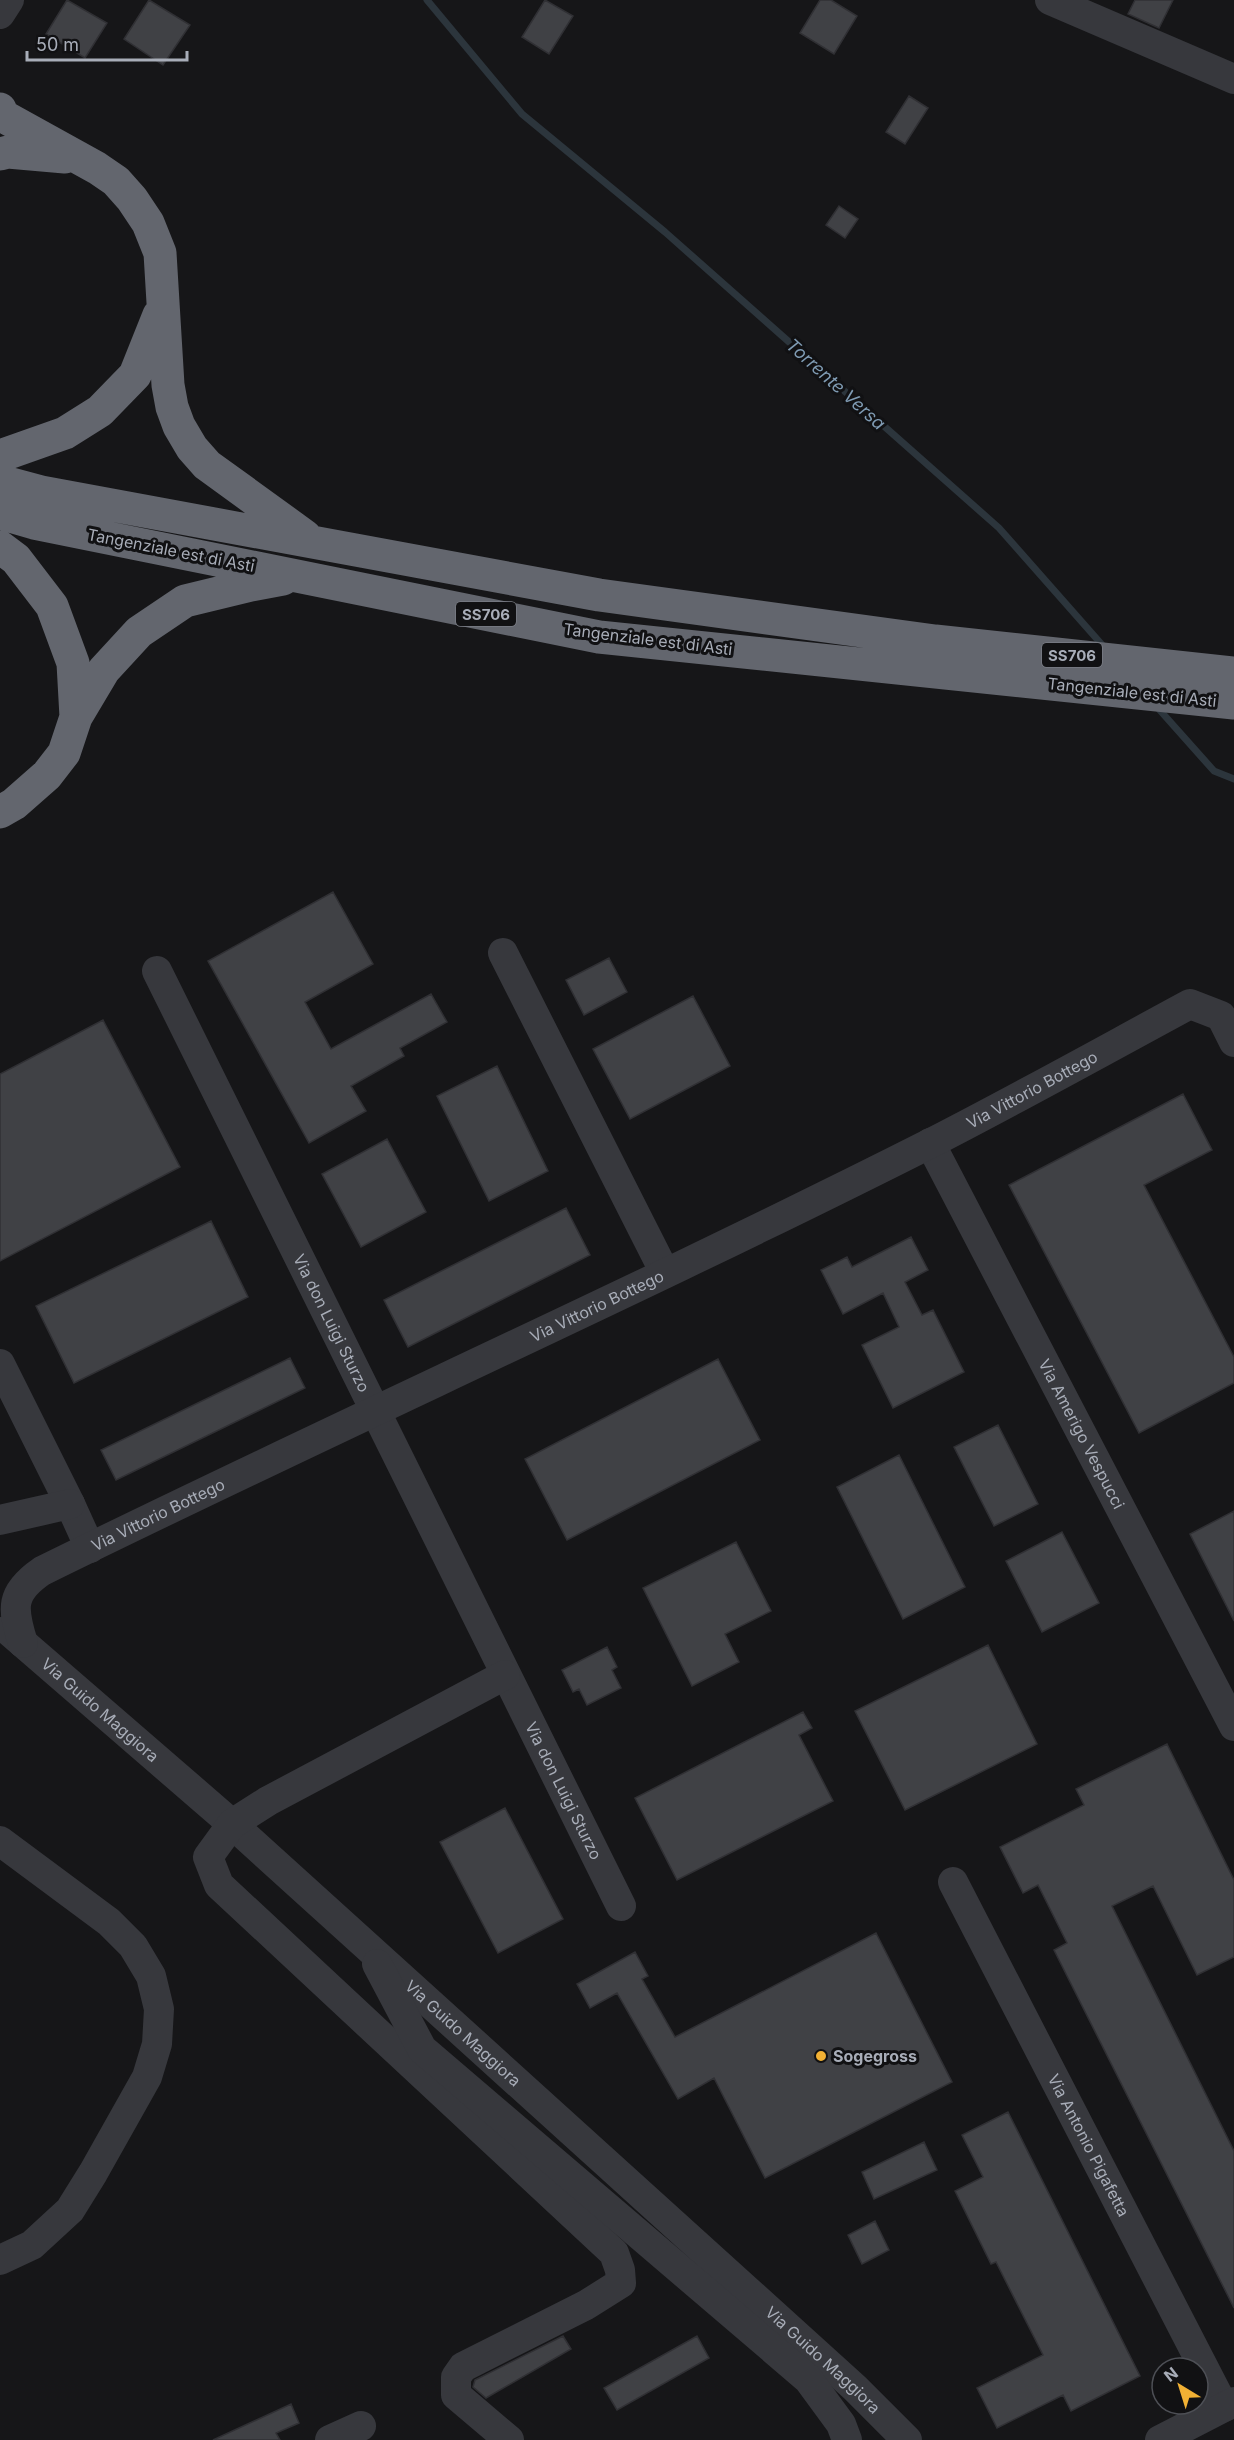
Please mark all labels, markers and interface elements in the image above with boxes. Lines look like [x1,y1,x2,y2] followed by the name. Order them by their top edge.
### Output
[27,24,188,62] scale bar
[36,34,79,55] text: 50 m
[782,334,890,434] water label: Torrente Versa
[86,524,256,576] street label: Tangenziale est di Asti
[456,602,516,626] road number: SS706
[562,619,734,659] street label: Tangenziale est di Asti
[1042,643,1102,667] road number: SS706
[1046,673,1218,711] street label: Tangenziale est di Asti
[963,1046,1101,1133] street label: Via Vittorio Bottego
[289,1251,374,1395] street label: Via don Luigi Sturzo
[527,1266,667,1346] street label: Via Vittorio Bottego
[1034,1355,1129,1512] street label: Via Amerigo Vespucci
[88,1474,228,1555] street label: Via Vittorio Bottego
[37,1653,163,1766] street label: Via Guido Maggiora
[521,1718,606,1863] street label: Via don Luigi Sturzo
[401,1976,525,2091] street label: Via Guido Maggiora
[833,2046,917,2066] place label: Sogegross
[814,2049,828,2063] marker: Sogegross
[1044,2070,1134,2220] street label: Via Antonio Pigafetta
[761,2302,885,2418] street label: Via Guido Maggiora
[1150,2356,1210,2416] north arrow
[1160,2363,1182,2386] text: N

